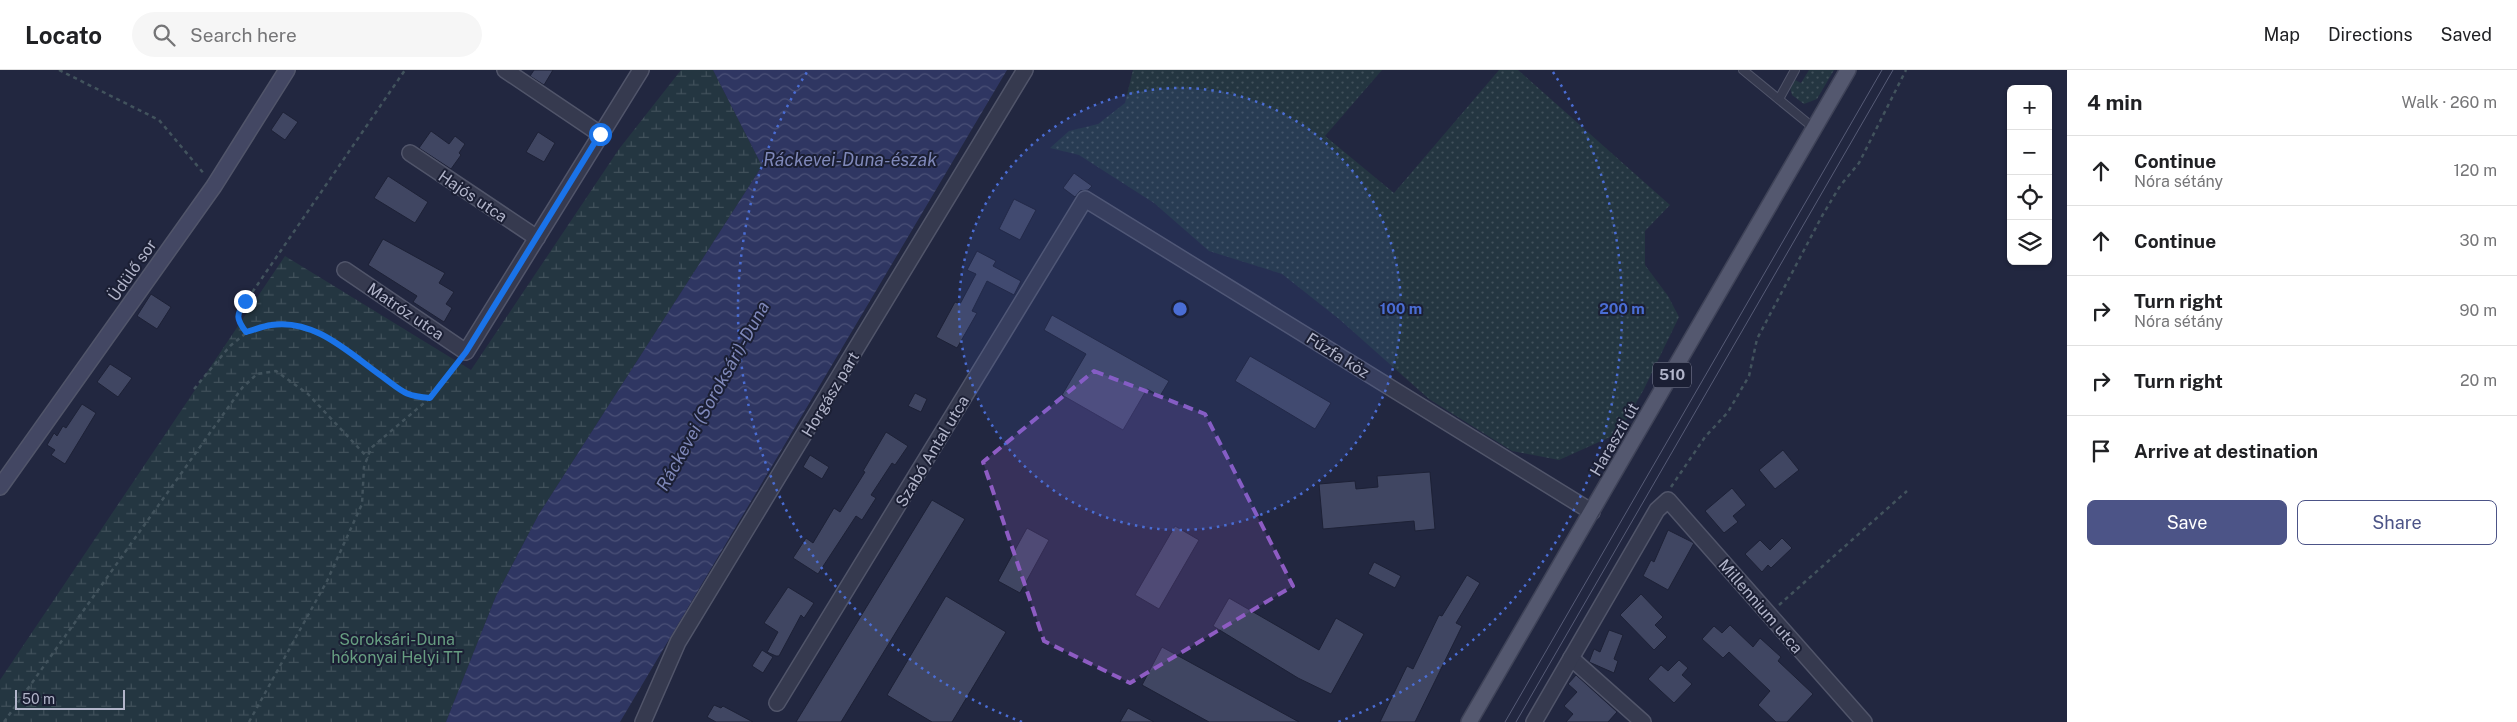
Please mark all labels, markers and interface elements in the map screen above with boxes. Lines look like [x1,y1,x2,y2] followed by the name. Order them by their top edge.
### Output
[132,12,482,57] search box
[25,21,102,49] text: Locato
[150,21,178,49] icon: search
[190,24,297,46] text: Search here
[2263,24,2300,45] text: Map
[2328,24,2413,45] text: Directions
[2441,24,2492,45] text: Saved
[2007,85,2052,265] map controls
[2007,85,2052,130] button: +
[2087,90,2142,115] text: 4 min
[2402,93,2497,112] text: Walk · 260 m
[589,123,612,146] route start
[2007,130,2052,175] button: −
[763,149,937,170] water label: Ráckevei-Duna-észak
[2134,150,2216,172] text: Continue
[2087,157,2115,185] icon: ahead
[2453,161,2497,180] text: 120 m
[435,166,511,226] street label: Hajós utca
[2134,172,2223,191] text: Nóra sétány
[2007,175,2052,220] button: locate
[2007,220,2052,265] button: layers
[2087,227,2115,255] icon: ahead
[2134,230,2216,252] text: Continue
[2460,231,2497,250] text: 30 m
[103,235,161,305] street label: Üdülő sor
[364,279,448,344] street label: Matróz utca
[234,290,257,313] route end
[2134,290,2223,312] text: Turn right
[652,297,773,494] water label: Ráckevei (Soroksári)-Duna
[2087,297,2115,325] icon: right
[1171,300,1189,318] centre of rings
[1380,300,1422,317] text: 100 m
[1599,300,1645,317] text: 200 m
[2460,301,2497,320] text: 90 m
[2134,312,2223,331] text: Nóra sétány
[1303,329,1373,382] street label: Fűzfa köz
[798,348,863,440] street label: Horgász part
[1653,362,1691,388] road number: 510
[2087,367,2115,395] icon: right
[2134,370,2223,392] text: Turn right
[2460,371,2497,390] text: 20 m
[892,392,973,510] street label: Szabó Antal utca
[1586,399,1643,479] street label: Haraszti út
[2087,437,2115,465] icon: arrive
[2134,440,2318,462] text: Arrive at destination
[2087,500,2287,545] button: Save
[2297,500,2497,545] button: Share
[1715,555,1807,657] street label: Millennium utca
[331,630,463,667] park label: Soroksári-Duna hókonyai Helyi TT
[15,687,125,710] scale bar
[22,691,55,707] text: 50 m

